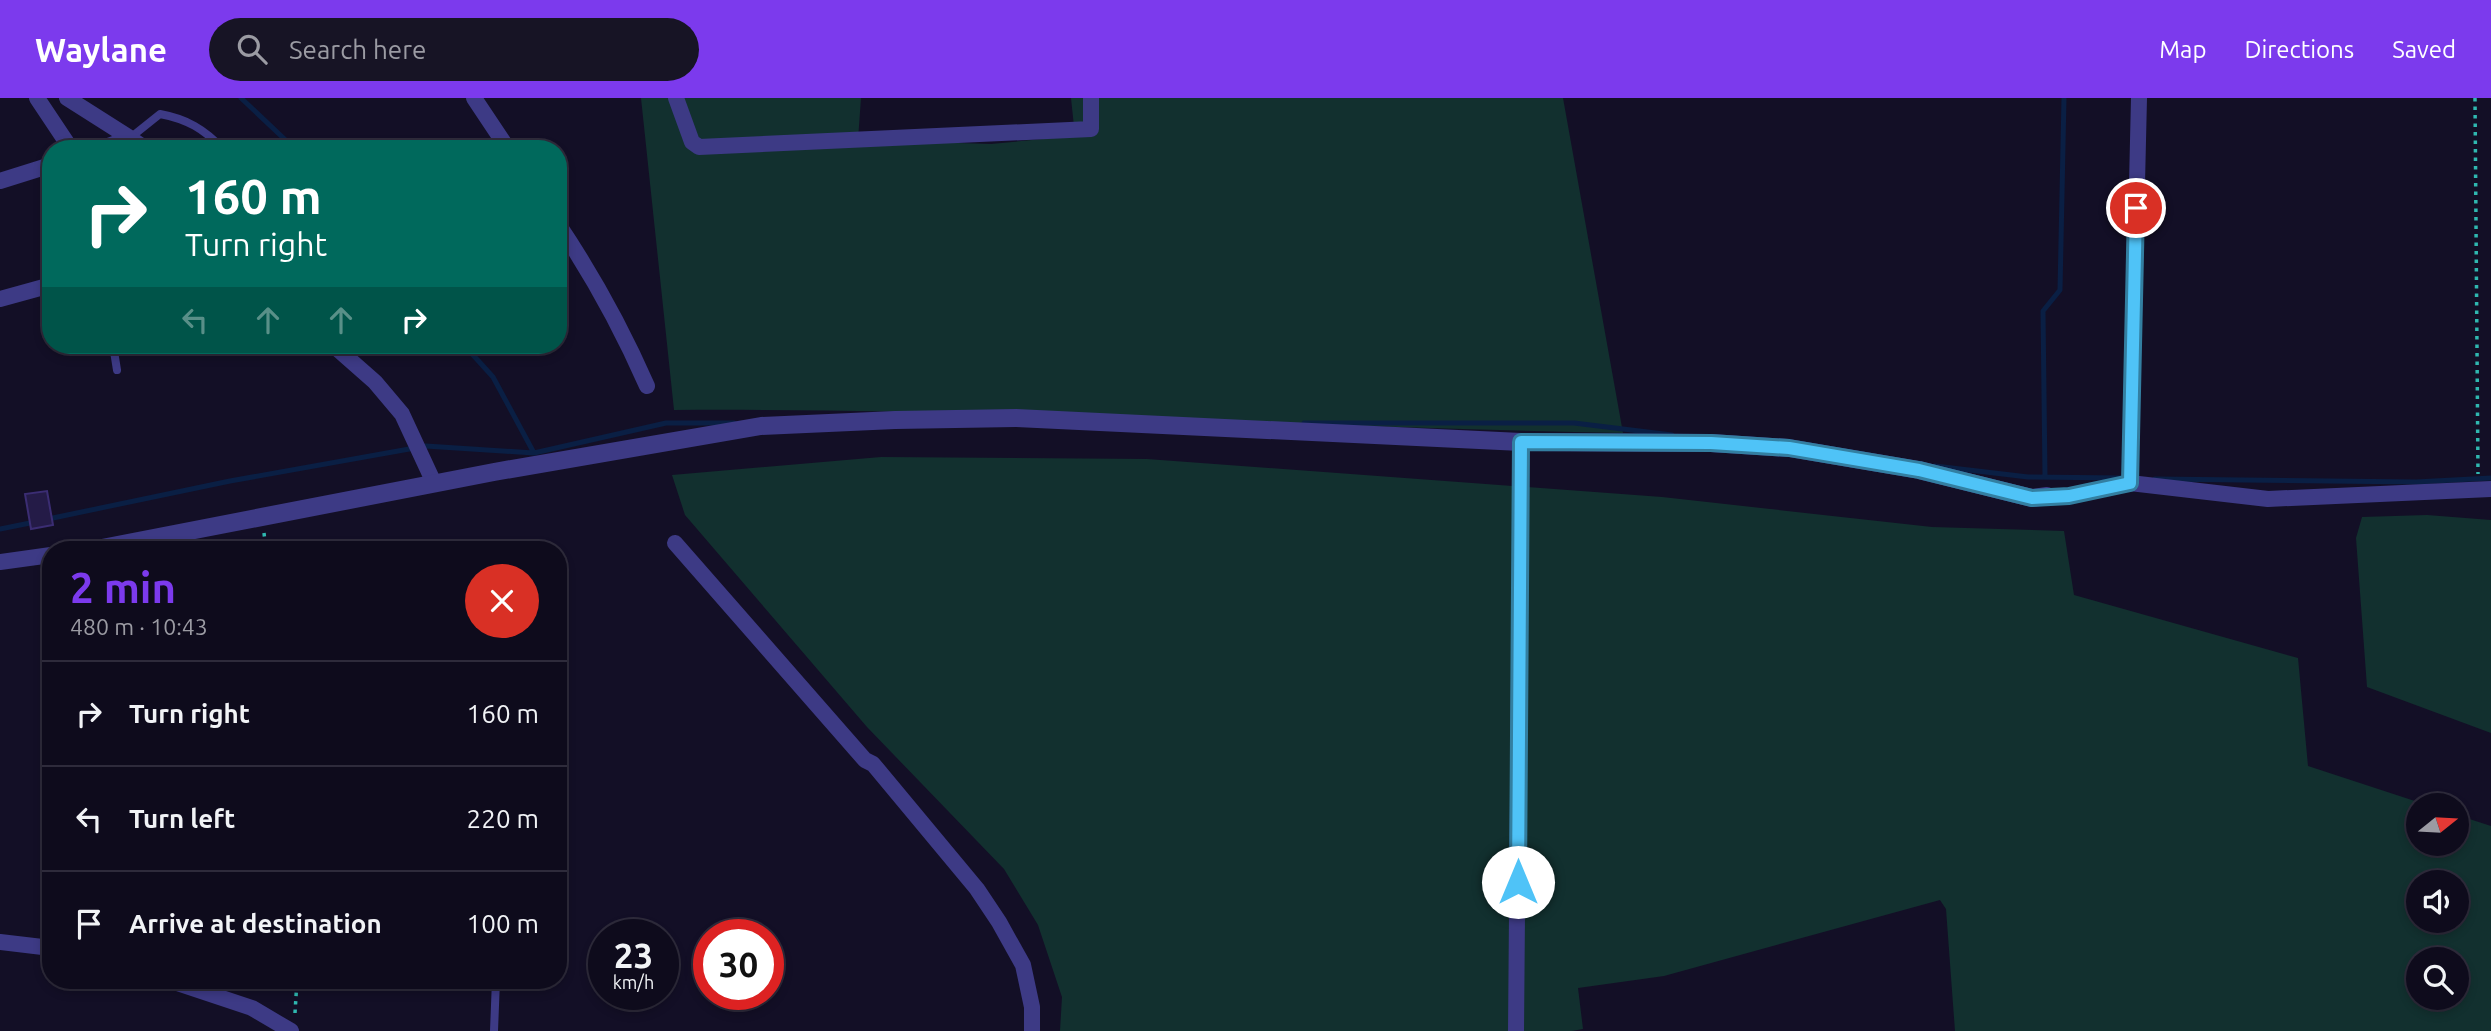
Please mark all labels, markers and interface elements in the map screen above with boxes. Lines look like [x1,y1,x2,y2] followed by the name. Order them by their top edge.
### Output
[209,18,699,81] search box
[233,30,271,68] icon: search
[35,31,167,68] text: Waylane
[289,35,426,64] text: Search here
[2159,36,2206,63] text: Map
[2244,36,2354,63] text: Directions
[2392,36,2456,63] text: Saved
[70,168,161,259] icon: right
[185,168,322,223] text: 160 m
[2106,178,2166,238] pin
[2117,189,2155,227] icon: arrive
[185,226,327,262] text: Turn right
[176,301,214,339] icon: left
[249,301,287,339] icon: ahead
[322,301,360,339] icon: ahead
[395,301,433,339] icon: right
[70,564,176,611] text: 2 min
[465,564,539,638] button: close
[70,614,208,639] text: 480 m · 10:43
[70,695,108,733] icon: right
[129,699,250,728] text: Turn right
[467,699,539,728] text: 160 m
[2406,793,2469,856] north arrow
[2406,793,2469,1010] map controls
[70,800,108,838] icon: left
[129,804,235,833] text: Turn left
[467,804,539,833] text: 220 m
[1481,845,1555,919] position arrow
[2406,870,2469,933] button: sound
[70,905,108,943] icon: arrive
[129,909,382,938] text: Arrive at destination
[467,909,539,938] text: 100 m
[693,919,784,1010] speed limit sign: 30
[614,935,653,975] text: 23
[2406,947,2469,1010] button: search
[613,972,654,992] text: km/h

